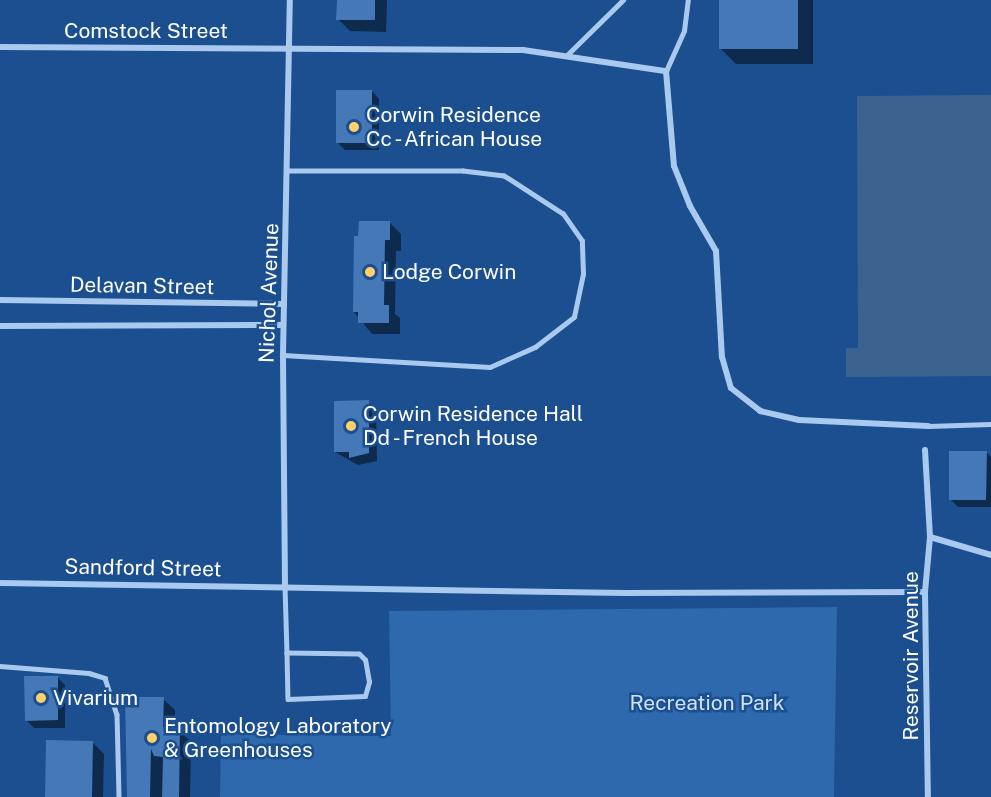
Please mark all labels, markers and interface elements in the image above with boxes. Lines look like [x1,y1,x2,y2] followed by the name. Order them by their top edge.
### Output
[64,18,228,44] street label: Comstock Street
[366,102,548,152] place label: Corwin Residence Cc - African House
[347,120,361,134] marker: Corwin Residence Cc - African House
[254,223,284,363] street label: Nichol Avenue
[382,259,516,285] place label: Lodge Corwin
[363,265,377,279] marker: Lodge Corwin
[70,272,214,300] street label: Delavan Street
[363,401,583,451] place label: Corwin Residence Hall Dd - French House
[344,419,358,433] marker: Corwin Residence Hall Dd - French House
[64,554,222,582] street label: Sandford Street
[898,571,924,741] street label: Reservoir Avenue
[53,685,138,711] place label: Vivarium
[629,690,785,716] park label: Recreation Park
[34,691,48,705] marker: Vivarium
[164,713,392,763] place label: Entomology Laboratory & Greenhouses
[145,731,159,745] marker: Entomology Laboratory & Greenhouses

